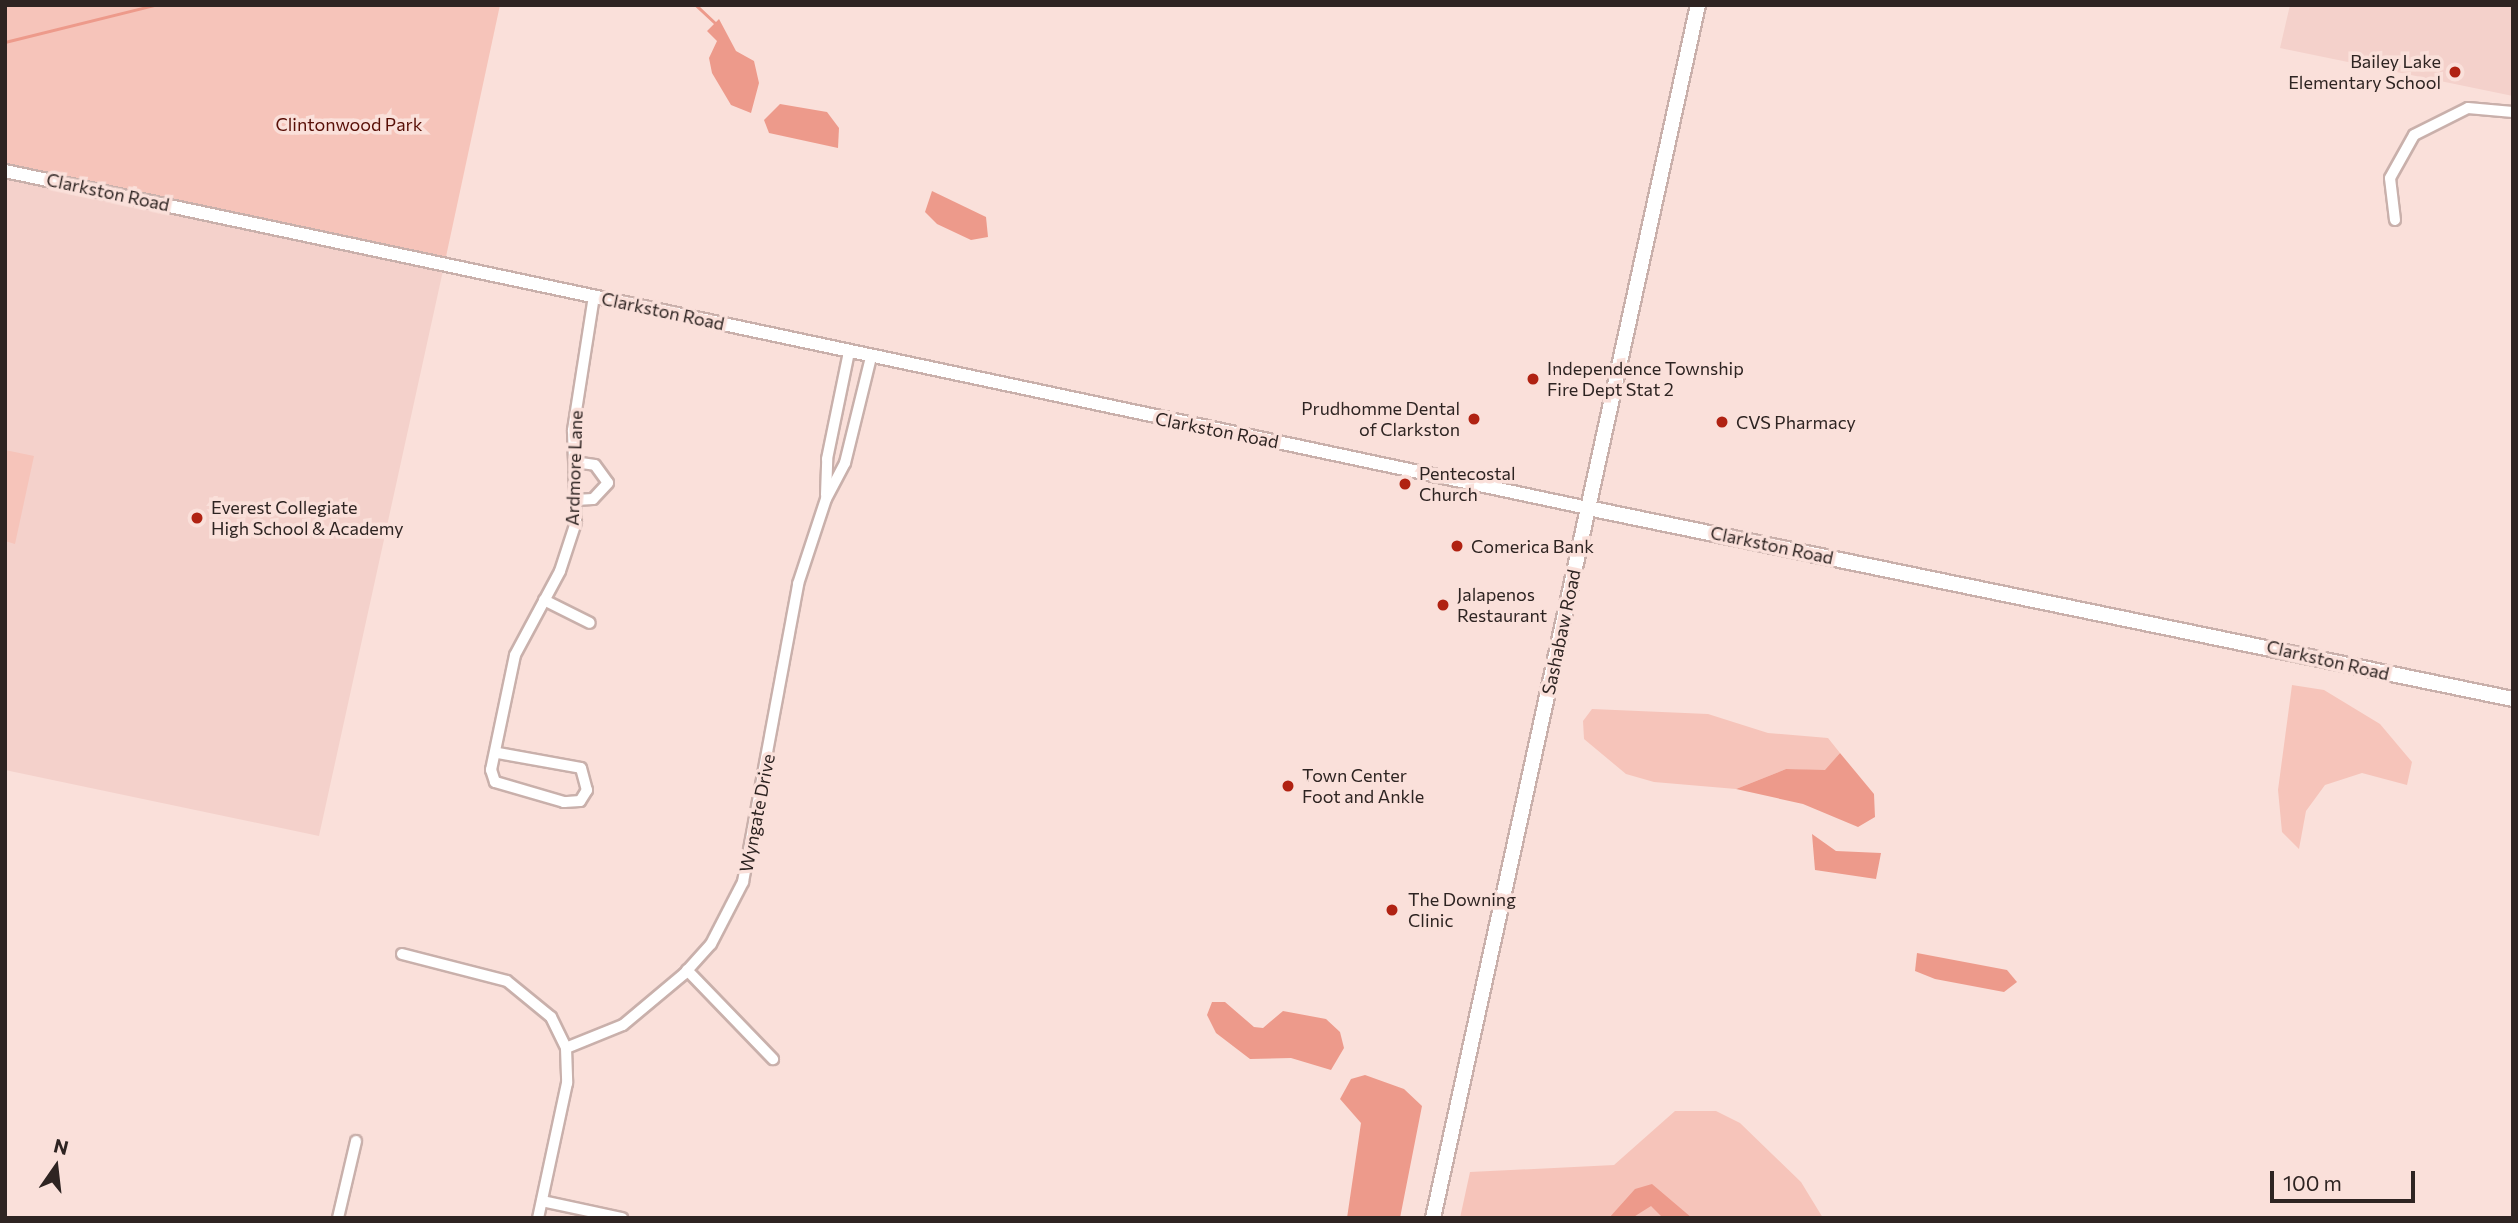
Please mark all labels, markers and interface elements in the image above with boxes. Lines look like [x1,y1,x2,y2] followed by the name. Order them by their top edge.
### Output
[2288,51,2441,94] place label: Bailey Lake Elementary School
[2447,64,2463,80] marker: Bailey Lake Elementary School
[275,113,423,135] park label: Clintonwood Park
[45,168,171,216] street label: Clarkston Road
[600,287,726,335] street label: Clarkston Road
[1547,358,1744,400] place label: Independence Township Fire Dept Stat 2
[1525,371,1541,387] marker: Independence Township Fire Dept Stat 2
[1301,398,1460,440] place label: Prudhomme Dental of Clarkston
[1153,407,1281,453] street label: Clarkston Road
[561,410,587,526] street label: Ardmore Lane
[1466,411,1482,427] marker: Prudhomme Dental of Clarkston
[1736,411,1856,433] place label: CVS Pharmacy
[1714,414,1730,430] marker: CVS Pharmacy
[1419,463,1516,505] place label: Pentecostal Church
[1397,476,1413,492] marker: Pentecostal Church
[211,497,404,540] place label: Everest Collegiate High School & Academy
[189,510,205,526] marker: Everest Collegiate High School & Academy
[1709,521,1835,569] street label: Clarkston Road
[1471,535,1594,557] place label: Comerica Bank
[1449,538,1465,554] marker: Comerica Bank
[1537,567,1585,697] street label: Sashabaw Road
[1457,584,1547,626] place label: Jalapenos Restaurant
[1435,597,1451,613] marker: Jalapenos Restaurant
[2265,635,2391,685] street label: Clarkston Road
[735,752,779,874] street label: Wyngate Drive
[1302,765,1424,808] place label: Town Center Foot and Ankle
[1280,778,1296,794] marker: Town Center Foot and Ankle
[1408,889,1516,932] place label: The Downing Clinic
[1382,900,1402,920] marker: The Downing Clinic
[21,1132,91,1202] north arrow
[51,1133,71,1159] text: N
[2273,1156,2418,1200] scale bar
[2283,1170,2342,1195] text: 100 m

